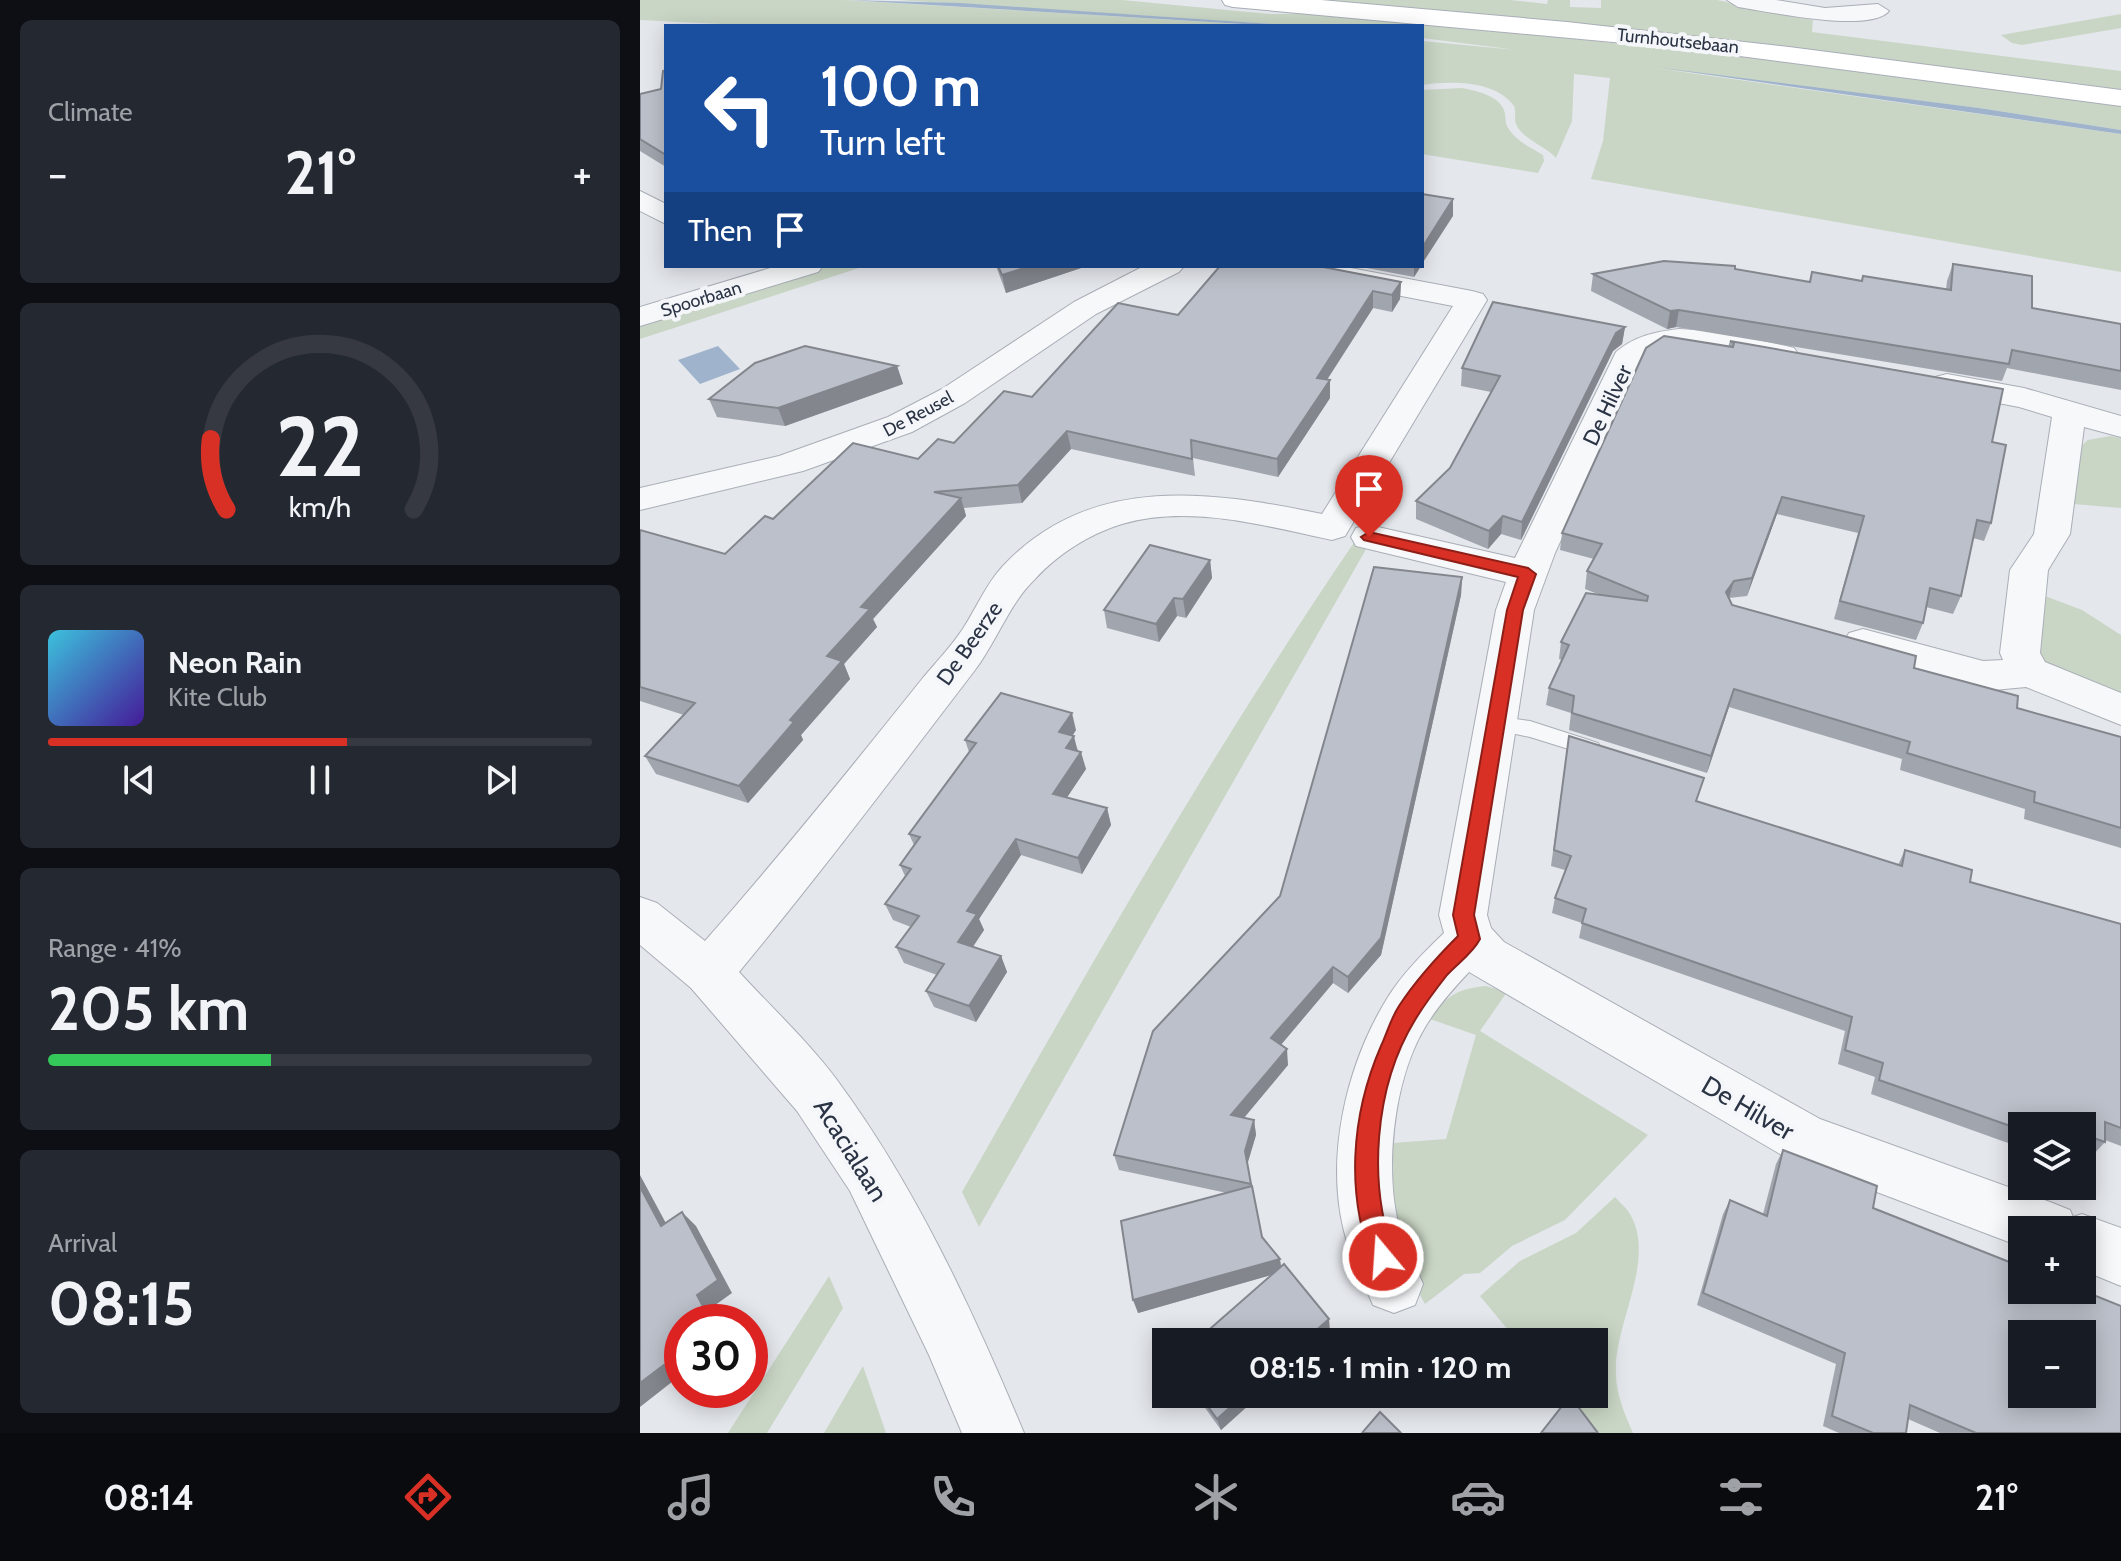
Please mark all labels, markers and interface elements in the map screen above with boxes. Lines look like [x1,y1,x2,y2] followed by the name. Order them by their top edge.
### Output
[1616,24,1740,58] street label: Turnhoutsebaan
[820,52,981,120] text: 100 m
[688,56,792,160] icon: left
[48,96,133,128] text: Climate
[820,120,945,164] text: Turn left
[284,136,356,209] text: 21°
[48,147,67,200] text: −
[573,147,592,200] text: +
[768,208,812,252] icon: arrive
[688,212,752,249] text: Then
[658,276,744,322] street label: Spoorbaan
[1577,361,1638,450] street label: De Hilver
[879,386,958,442] street label: De Reusel
[276,395,364,496] text: 22
[1335,455,1403,537] pin
[1347,467,1391,511] icon: arrive
[289,489,351,524] text: km/h
[931,596,1008,690] street label: De Beerze
[168,644,302,681] text: Neon Rain
[168,681,267,713] text: Kite Club
[117,758,161,802] icon: previous
[298,758,342,802] icon: pause
[479,758,523,802] icon: next
[48,932,182,964] text: Range · 41%
[48,972,249,1045] text: 205 km
[1696,1069,1801,1148] street label: De Hilver
[807,1093,895,1207] street label: Acacialaan
[2008,1112,2096,1408] map controls
[2008,1112,2096,1200] button: layers
[1341,1215,1425,1299] position arrow
[2008,1216,2096,1304] button: +
[48,1227,117,1259] text: Arrival
[48,1267,194,1340] text: 08:15
[664,1304,768,1408] speed limit sign: 30
[2008,1320,2096,1408] button: −
[1249,1349,1511,1386] text: 08:15 · 1 min · 120 m
[400,1469,456,1525] icon: directions
[663,1469,719,1525] icon: music
[925,1469,981,1525] icon: phone
[1188,1469,1244,1525] icon: climate
[1450,1469,1506,1525] icon: car
[1713,1469,1769,1525] icon: filters
[103,1475,194,1519] text: 08:14
[1975,1475,2018,1519] text: 21°

